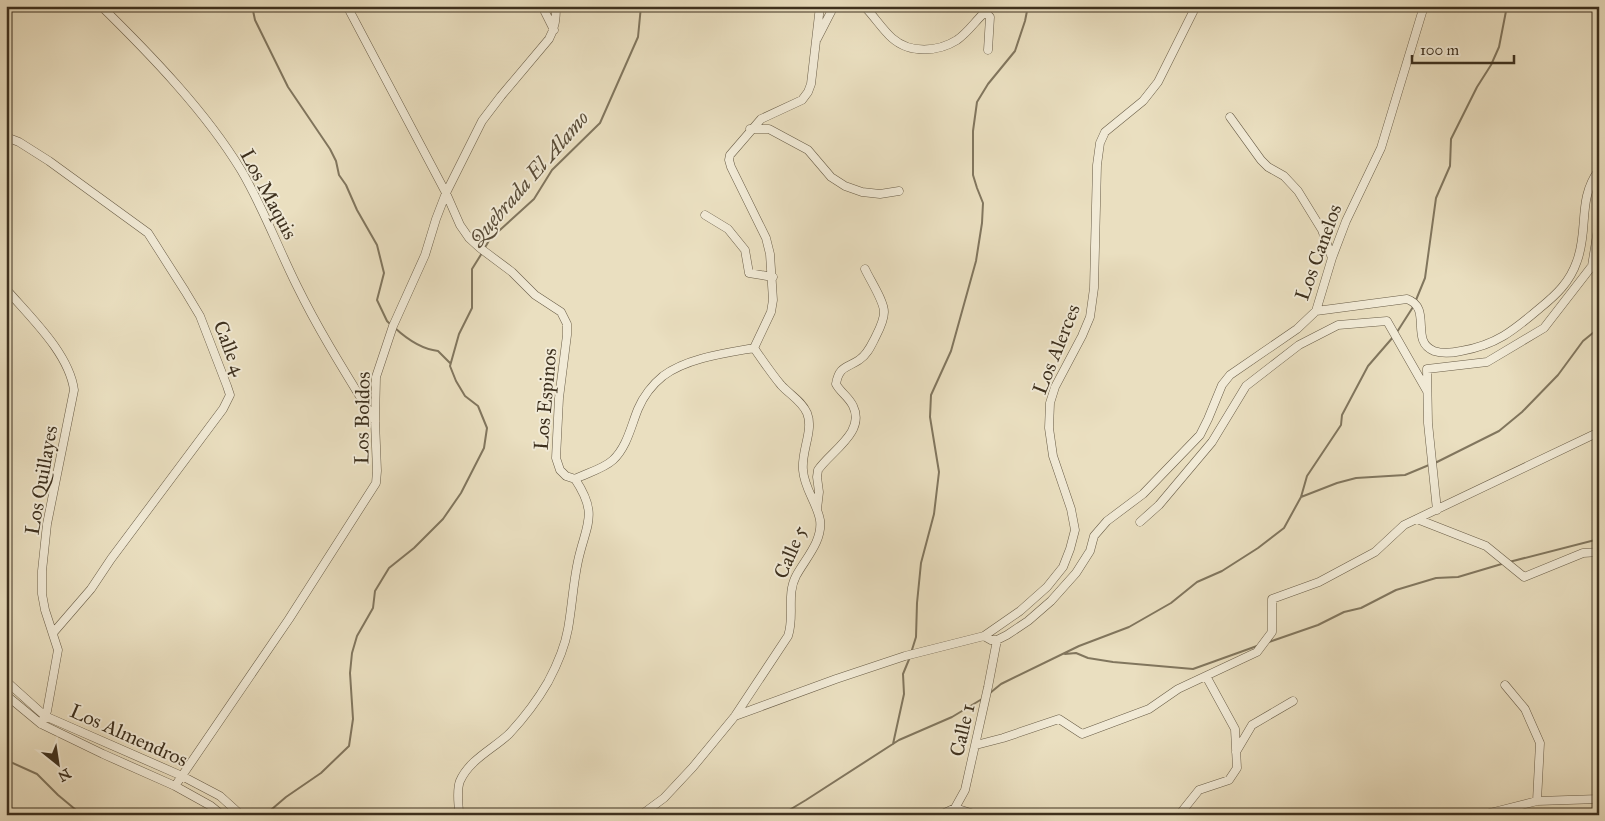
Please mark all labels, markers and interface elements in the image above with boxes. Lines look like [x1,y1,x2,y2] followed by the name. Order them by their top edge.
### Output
[1412,32,1515,64] scale bar
[1420,41,1460,59] text: 100 m
[463,105,595,251] water label: Quebrada El Alamo
[234,145,303,244] street label: Los Maquis
[1290,201,1346,303] street label: Los Canelos
[1027,300,1085,398] street label: Los Alerces
[209,317,252,380] street label: Calle 4
[529,347,561,451] street label: Los Espinos
[349,371,375,465] street label: Los Boldos
[20,423,62,537] street label: Los Quillayes
[768,522,812,582] street label: Calle 5
[66,698,192,772] street label: Los Almendros
[944,701,980,759] street label: Calle 1
[32,738,82,788] north arrow
[55,764,74,785] text: N

